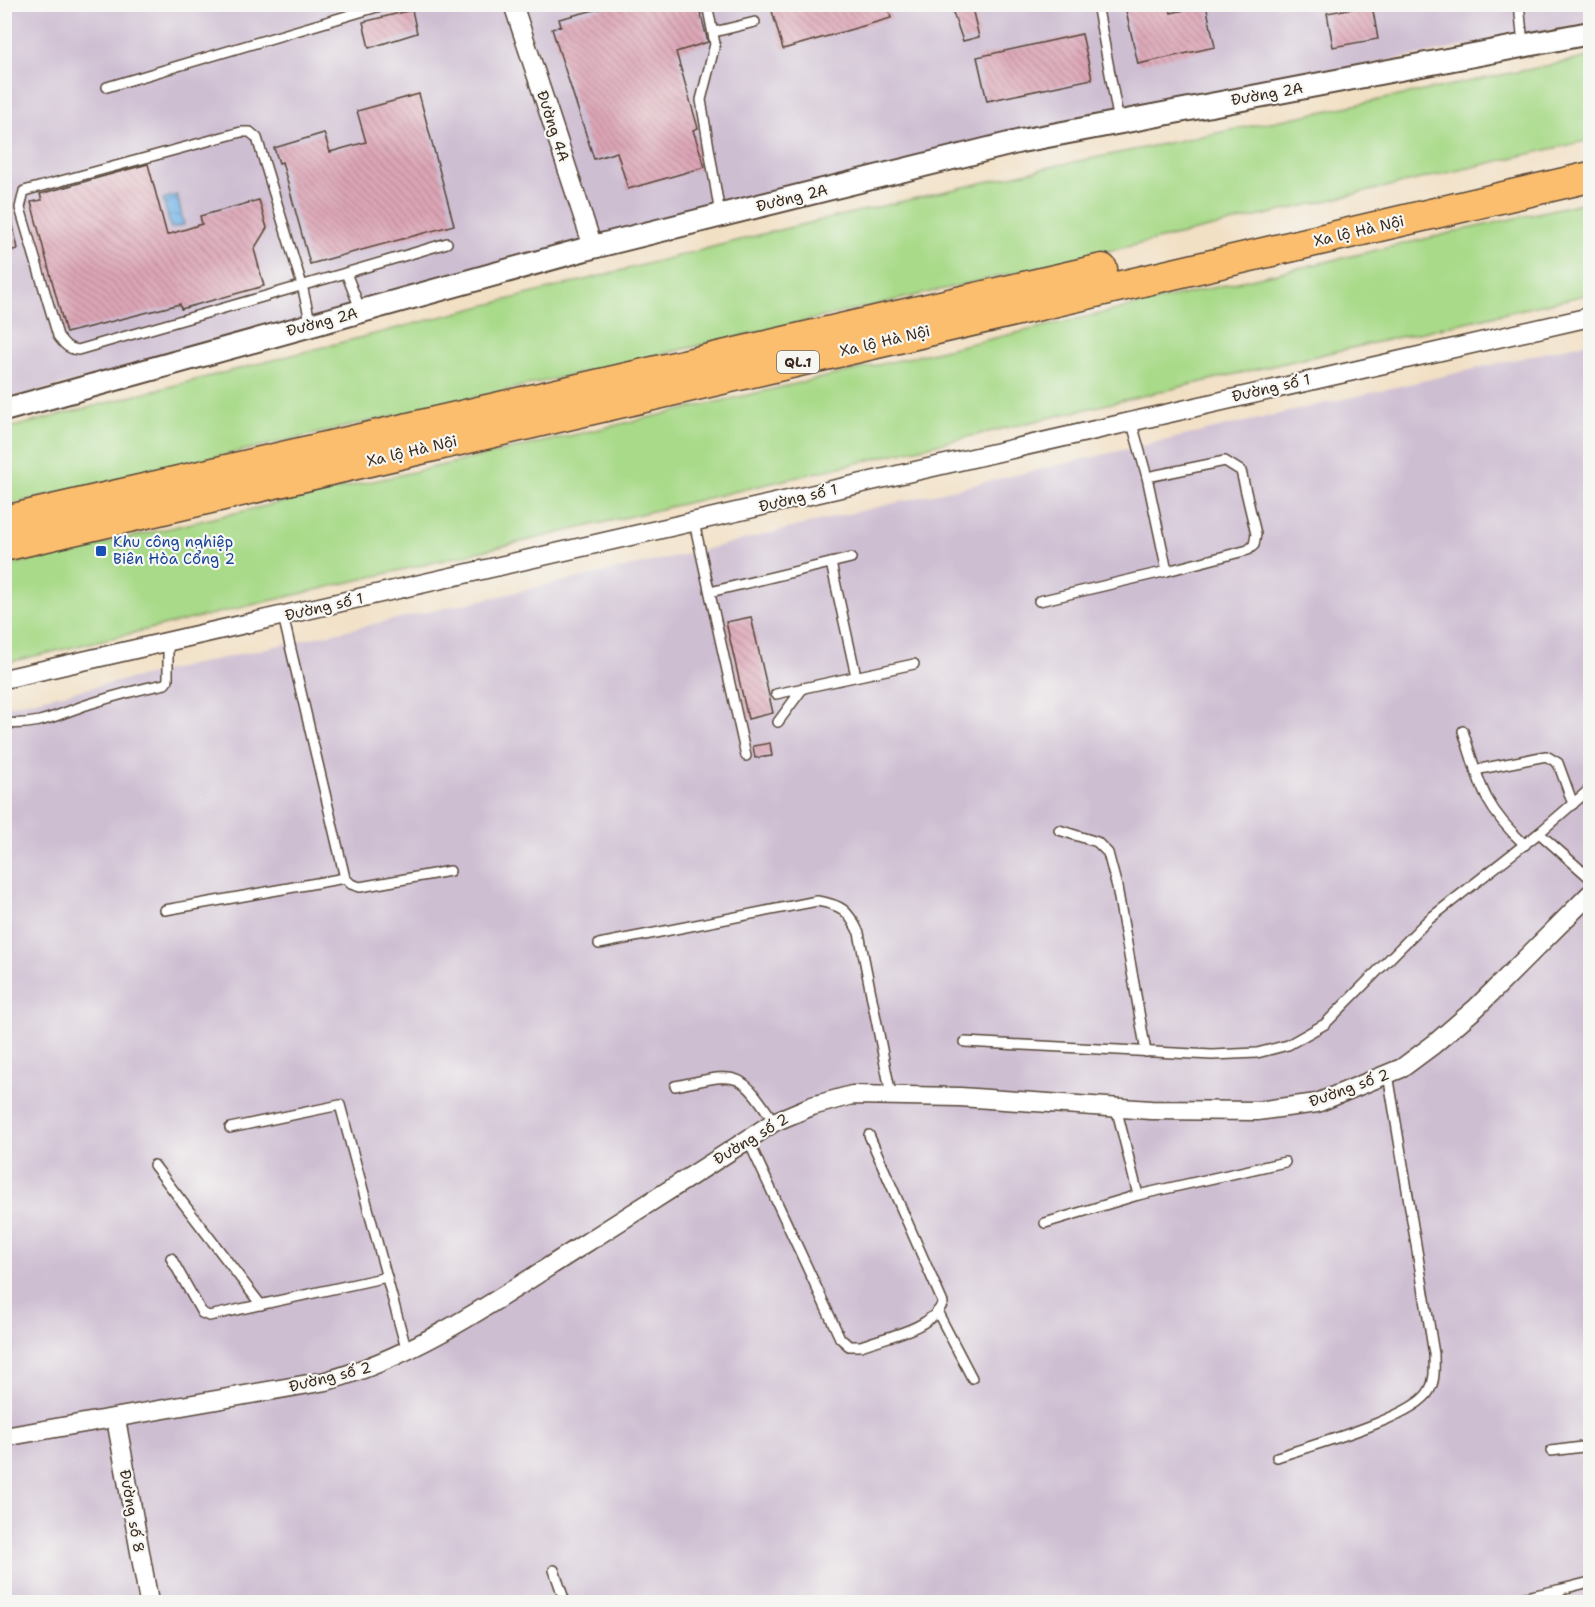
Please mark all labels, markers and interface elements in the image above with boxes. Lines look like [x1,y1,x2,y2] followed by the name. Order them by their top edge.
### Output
[1229,78,1305,110] street label: Đường 2A
[532,88,574,164] street label: Đường 4A
[754,179,830,217] street label: Đường 2A
[1312,211,1406,251] street label: Xa lộ Hà Nội
[284,303,360,341] street label: Đường 2A
[838,321,932,361] street label: Xa lộ Hà Nội
[777,351,819,373] road number: QL.1
[1230,369,1312,407] street label: Đường số 1
[365,431,459,471] street label: Xa lộ Hà Nội
[757,479,839,517] street label: Đường số 1
[113,532,235,569] place label: Khu công nghiệp Biên Hòa Cổng 2
[94,544,108,558] marker: Khu công nghiệp Biên Hòa Cổng 2
[283,588,365,626] street label: Đường số 1
[1306,1064,1392,1112] street label: Đường số 2
[710,1109,792,1169] street label: Đường số 2
[287,1357,373,1397] street label: Đường số 2
[115,1468,149,1554] street label: Đường số 8

